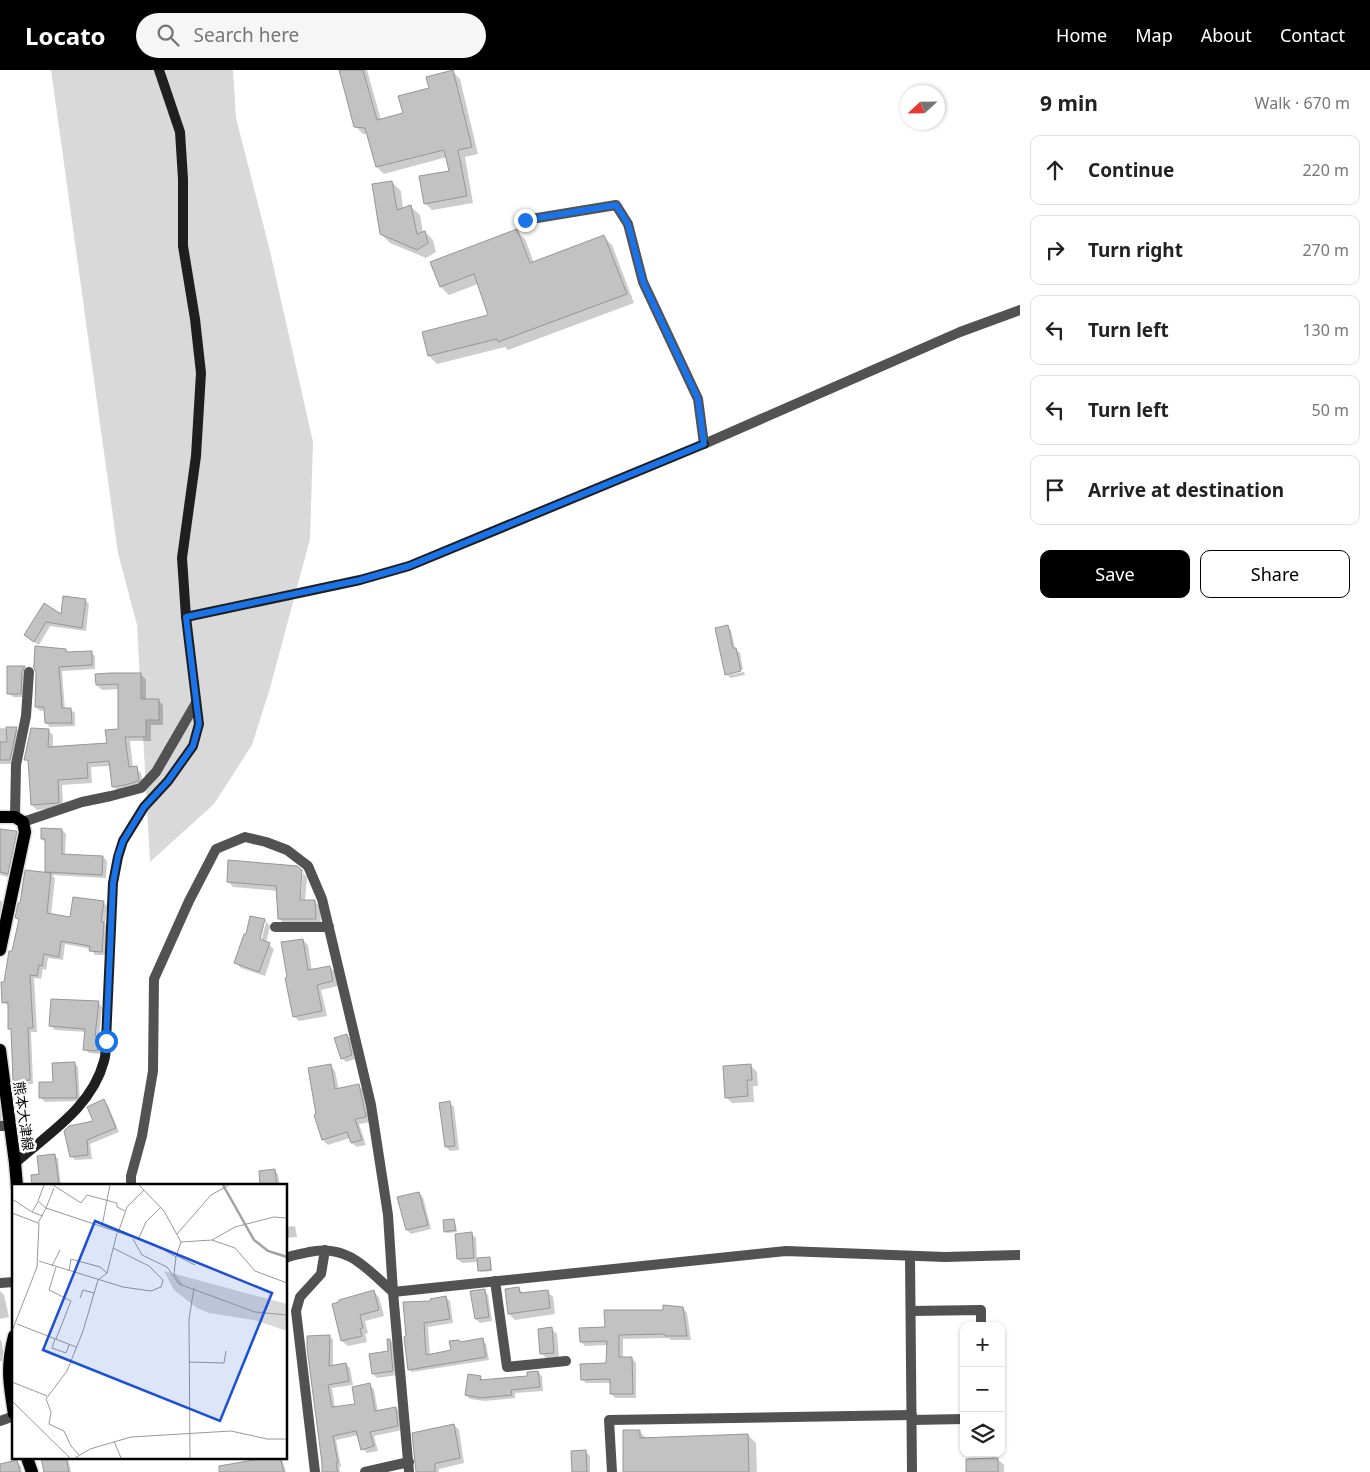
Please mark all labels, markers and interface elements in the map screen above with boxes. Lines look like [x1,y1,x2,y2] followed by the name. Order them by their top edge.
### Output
[136,13,486,58] search box
[25,19,106,52] text: Locato
[154,21,182,49] icon: search
[194,22,299,48] text: Search here
[1056,23,1107,47] text: Home
[1135,23,1173,47] text: Map
[1201,23,1252,47] text: About
[1280,23,1345,47] text: Contact
[900,85,945,130] north arrow
[1040,89,1098,117] text: 9 min
[1255,92,1350,114] text: Walk · 670 m
[1041,156,1069,184] icon: ahead
[1088,157,1174,183] text: Continue
[1302,159,1349,181] text: 220 m
[514,209,537,232] route end
[1041,236,1069,264] icon: right
[1088,237,1183,263] text: Turn right
[1302,239,1349,261] text: 270 m
[1041,316,1069,344] icon: left
[1088,317,1169,343] text: Turn left
[1302,319,1349,341] text: 130 m
[1041,396,1069,424] icon: left
[1088,397,1169,423] text: Turn left
[1312,399,1349,421] text: 50 m
[1041,476,1069,504] icon: arrive
[1088,477,1284,503] text: Arrive at destination
[1040,550,1190,598] button: Save
[1200,550,1350,598] button: Share
[95,1030,118,1053] route start
[10,1080,38,1152] street label: 熊本大津線
[12,1184,288,1460] inset map
[960,1322,1005,1457] map controls
[960,1322,1005,1367] button: +
[960,1367,1005,1412] button: −
[960,1412,1005,1457] button: layers

